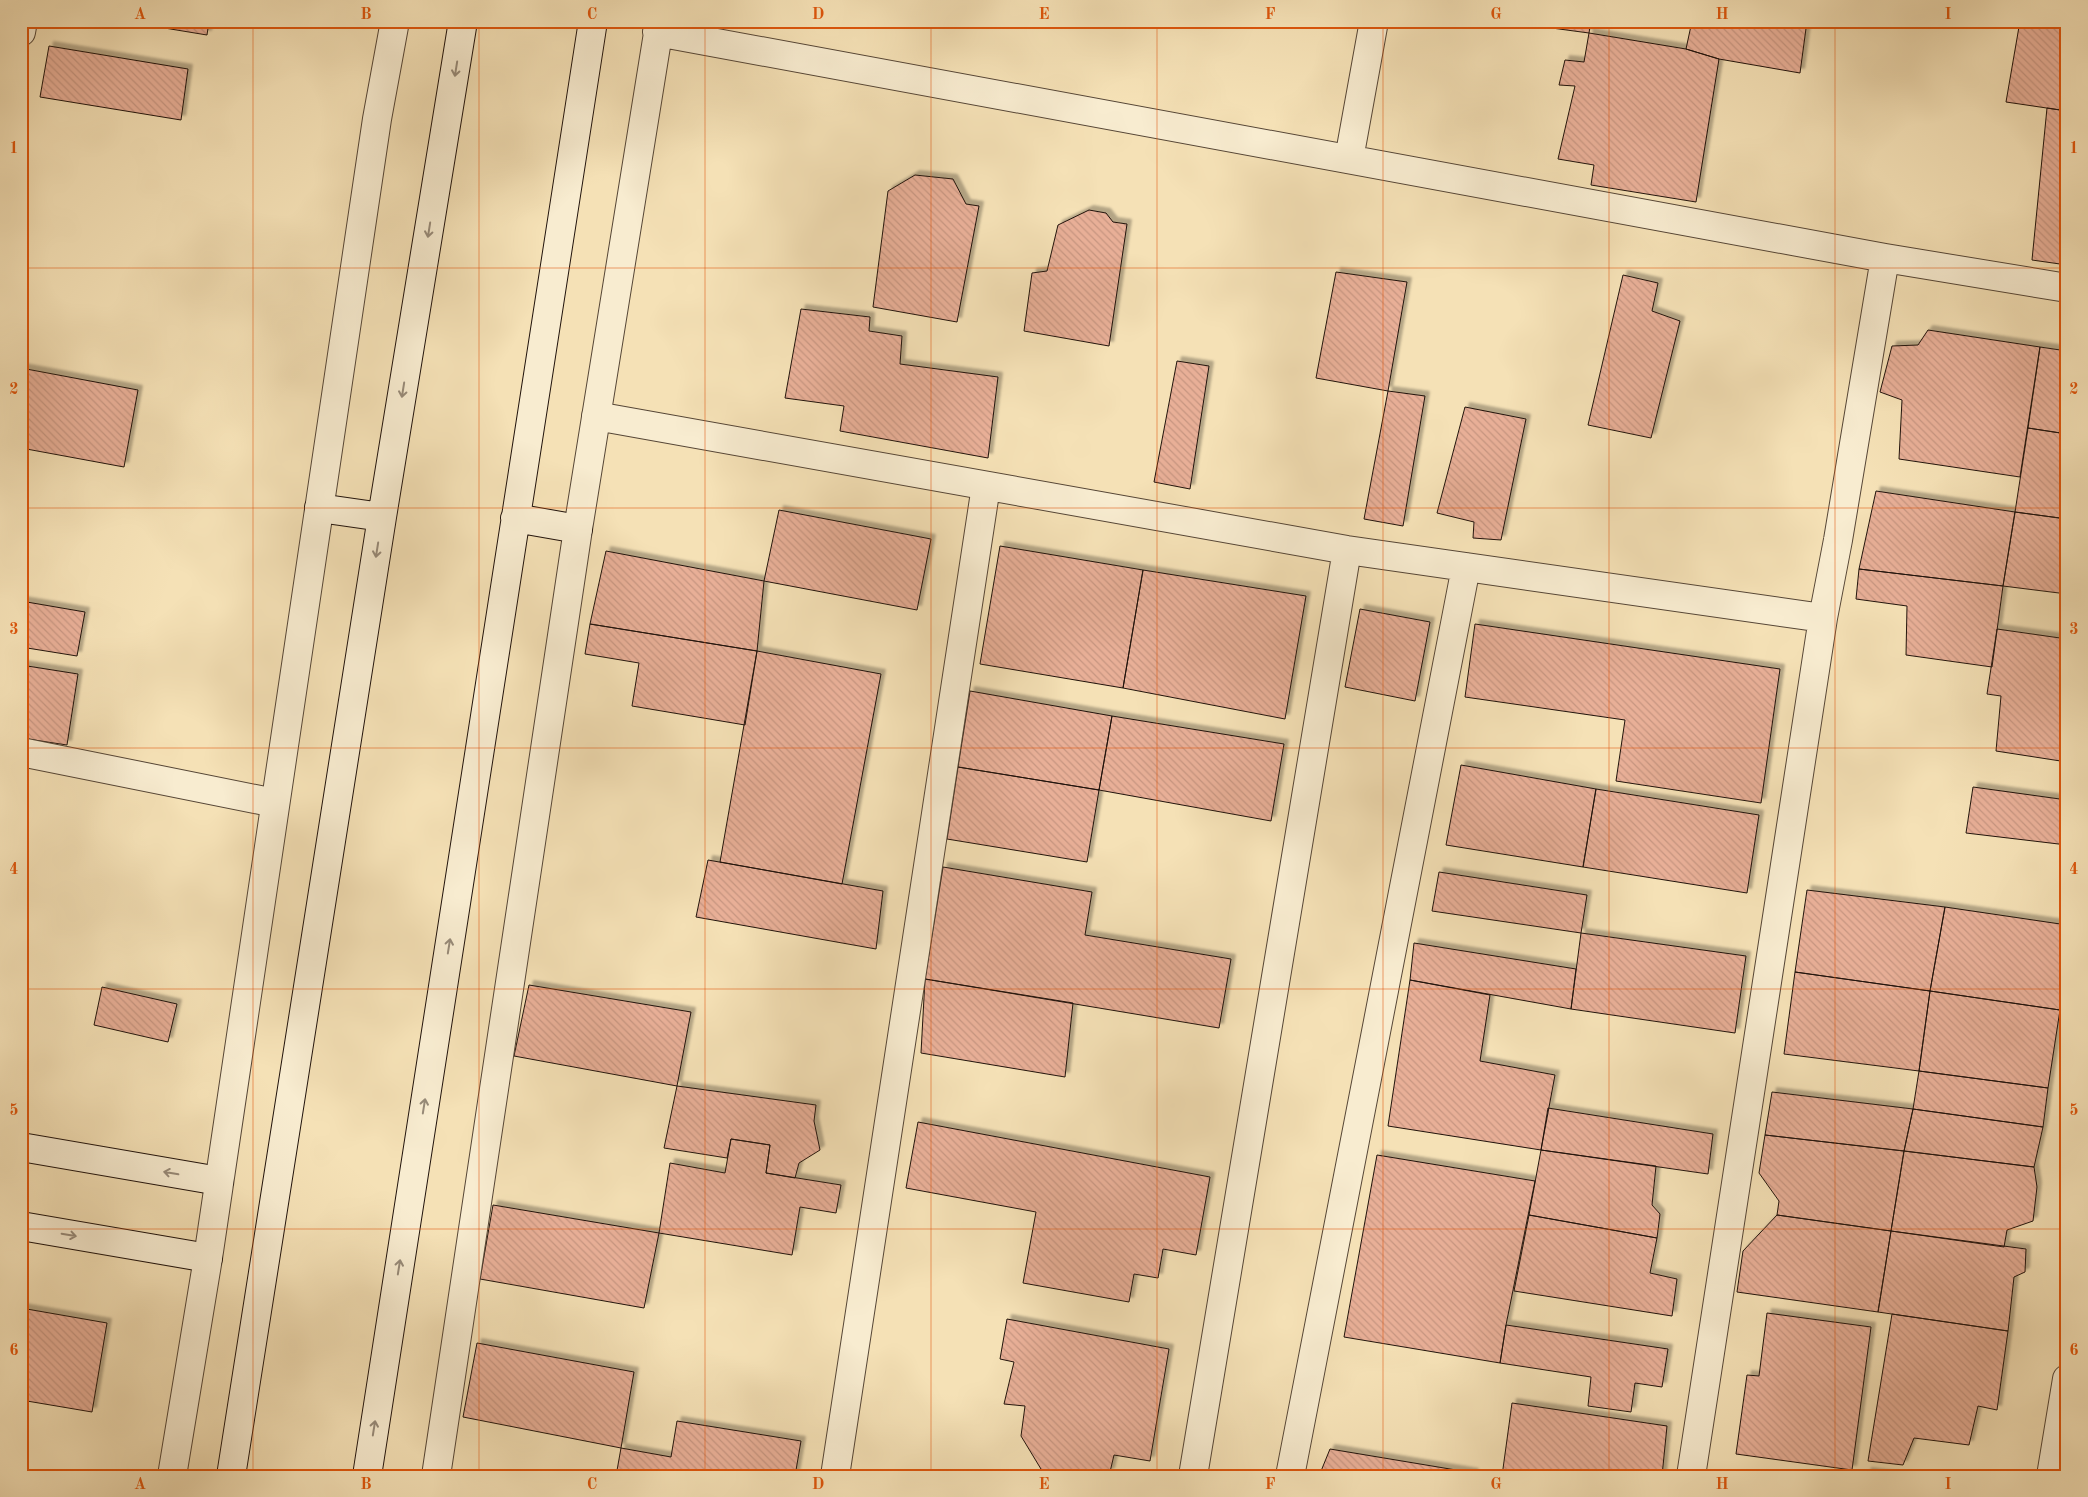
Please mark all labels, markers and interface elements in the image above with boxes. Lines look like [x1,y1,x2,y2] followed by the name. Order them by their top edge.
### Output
[134,7,146,23] text: A
[360,7,372,23] text: B
[587,7,597,23] text: C
[812,7,824,23] text: D
[1038,7,1050,23] text: E
[1265,7,1276,23] text: F
[1490,7,1502,23] text: G
[1715,7,1729,23] text: H
[1944,7,1952,23] text: I
[450,61,460,77] one-way arrow
[9,141,19,157] text: 1
[2069,141,2079,157] text: 1
[424,221,434,237] one-way arrow
[9,382,19,398] text: 2
[398,382,408,398] one-way arrow
[2069,382,2079,398] text: 2
[372,542,382,558] one-way arrow
[9,622,19,638] text: 3
[2069,622,2079,638] text: 3
[9,862,19,878] text: 4
[2069,862,2079,878] text: 4
[444,938,454,954] one-way arrow
[419,1099,429,1115] one-way arrow
[9,1103,19,1119] text: 5
[2069,1103,2079,1119] text: 5
[163,1167,179,1177] one-way arrow
[61,1230,77,1240] one-way arrow
[394,1259,404,1275] one-way arrow
[9,1343,19,1359] text: 6
[2069,1343,2079,1359] text: 6
[370,1420,380,1436] one-way arrow
[134,1477,146,1493] text: A
[360,1477,372,1493] text: B
[587,1477,597,1493] text: C
[812,1477,824,1493] text: D
[1038,1477,1050,1493] text: E
[1265,1477,1276,1493] text: F
[1490,1477,1502,1493] text: G
[1715,1477,1729,1493] text: H
[1944,1477,1952,1493] text: I

